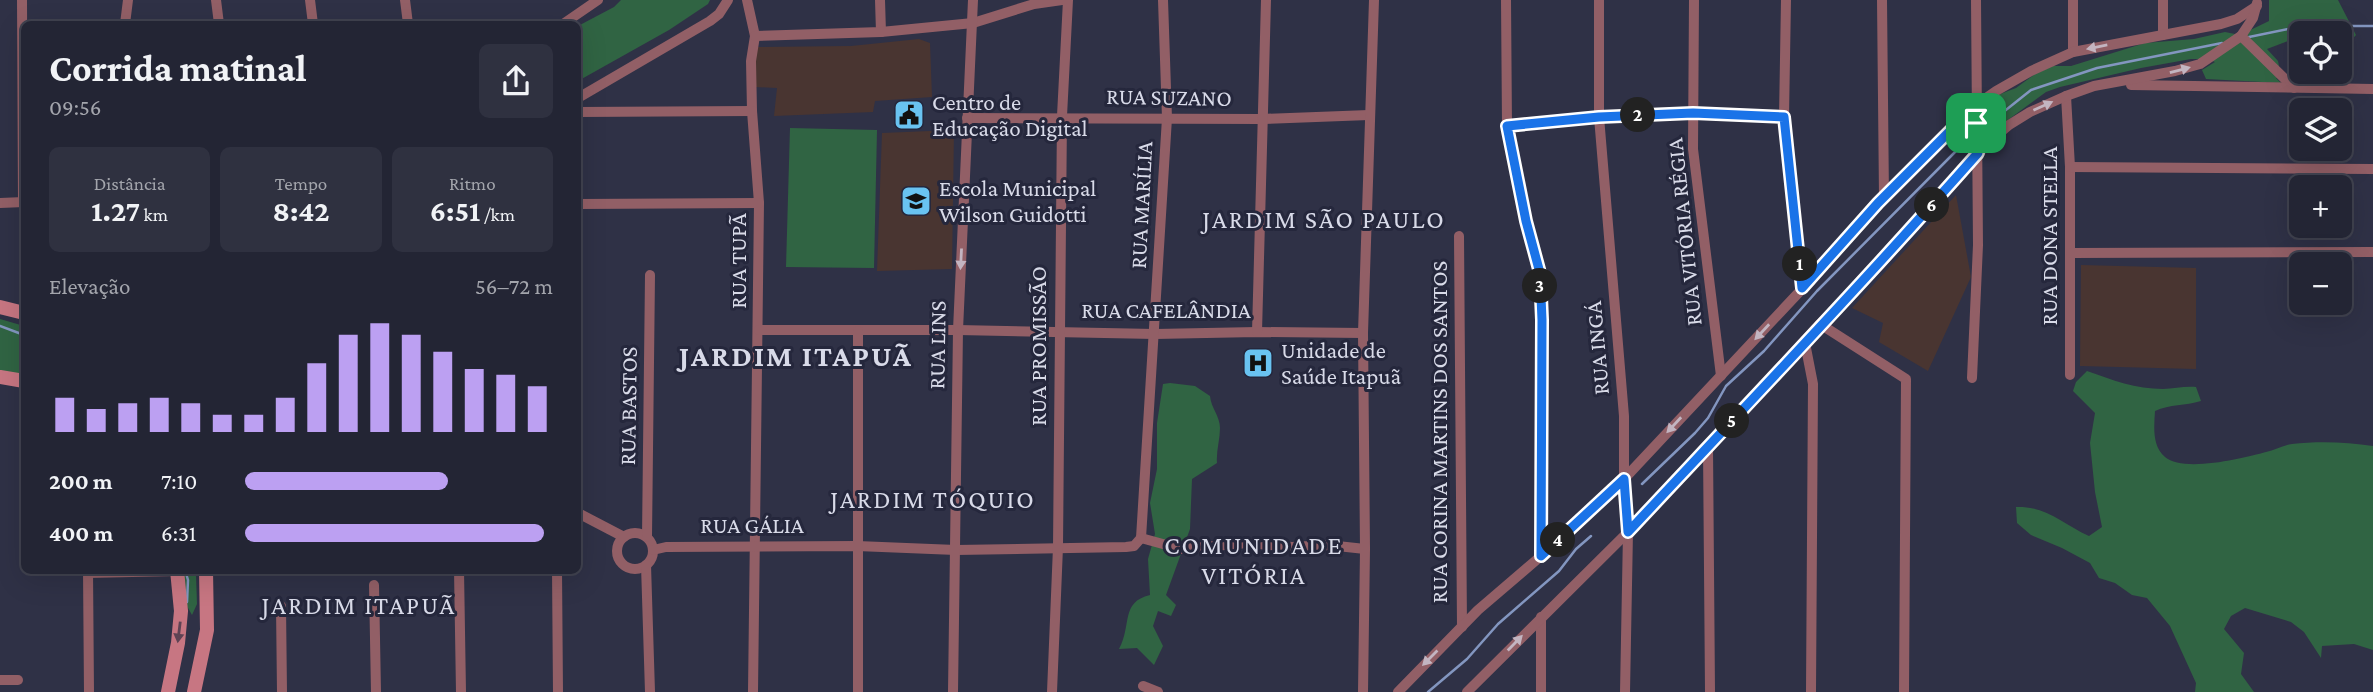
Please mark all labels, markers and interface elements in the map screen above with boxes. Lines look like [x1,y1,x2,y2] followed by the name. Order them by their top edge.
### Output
[2289,21,2352,315] map controls
[2289,21,2352,84] button: locate
[2086,42,2108,53] one-way arrow
[479,44,553,118] button: share
[49,47,307,89] text: Corrida matinal
[2169,64,2190,74] one-way arrow
[1106,83,1232,111] street label: RUA SUZANO
[932,89,1088,141] place label: Centro de Educação Digital
[1946,93,2006,153] pin
[49,94,101,120] text: 09:56
[1620,97,1656,132] pin: 2
[892,98,926,132] public building icon: Centro de Educação Digital
[2289,98,2352,161] button: layers
[2033,100,2053,112] one-way arrow
[1633,104,1642,125] text: 2
[1957,104,1995,142] icon: arrive
[1661,136,1707,327] street label: RUA VITÓRIA RÉGIA
[1125,140,1157,269] street label: RUA MARÍLIA
[2036,145,2062,326] street label: RUA DONA STELLA
[94,173,166,194] text: Distância
[275,173,327,194] text: Tempo
[449,173,496,194] text: Ritmo
[939,175,1096,227] place label: Escola Municipal Wilson Guidotti
[2289,175,2352,238] button: +
[899,184,933,218] school or university icon: Escola Municipal Wilson Guidotti
[1914,188,1950,222] pin: 6
[91,194,140,227] text: 1.27
[273,194,329,227] text: 8:42
[430,194,480,227] text: 6:51
[1926,194,1937,215] text: 6
[140,204,168,225] text: km
[480,204,515,225] text: /km
[1200,205,1446,234] district label: JARDIM SÃO PAULO
[725,212,751,309] street label: RUA TUPÃ
[1783,246,1818,282] pin: 1
[955,248,966,270] one-way arrow
[2289,252,2352,315] button: −
[1796,253,1803,274] text: 1
[1426,261,1452,603] street label: RUA CORINA MARTINS DOS SANTOS
[1025,266,1051,426] street label: RUA PROMISSÃO
[1522,268,1558,304] pin: 3
[49,273,130,299] text: Elevação
[475,273,553,299] text: 56–72 m
[1535,275,1544,296] text: 3
[1081,297,1252,323] street label: RUA CAFELÂNDIA
[1580,299,1614,396] street label: RUA INGÁ
[923,300,951,390] street label: RUA LINS
[1754,323,1770,340] one-way arrow
[1281,337,1401,389] place label: Unidade de Saúde Itapuã
[676,339,913,372] district label: JARDIM ITAPUÃ
[614,346,642,466] street label: RUA BASTOS
[1241,346,1275,380] hospital icon: Unidade de Saúde Itapuã
[1714,404,1750,438] pin: 5
[1727,410,1736,431] text: 5
[1666,416,1682,434] one-way arrow
[49,468,113,494] text: 200 m
[161,468,197,494] text: 7:10
[828,485,1036,514] district label: JARDIM TÓQUIO
[700,512,805,538] street label: RUA GÁLIA
[49,520,113,546] text: 400 m
[161,520,197,546] text: 6:31
[1540,522,1576,558] pin: 4
[1552,529,1563,550] text: 4
[1164,531,1344,590] district label: COMUNIDADE VITÓRIA
[260,591,456,620] district label: JARDIM ITAPUÃ
[174,621,185,643] one-way arrow
[1507,635,1523,652] one-way arrow
[1422,650,1439,667] one-way arrow

